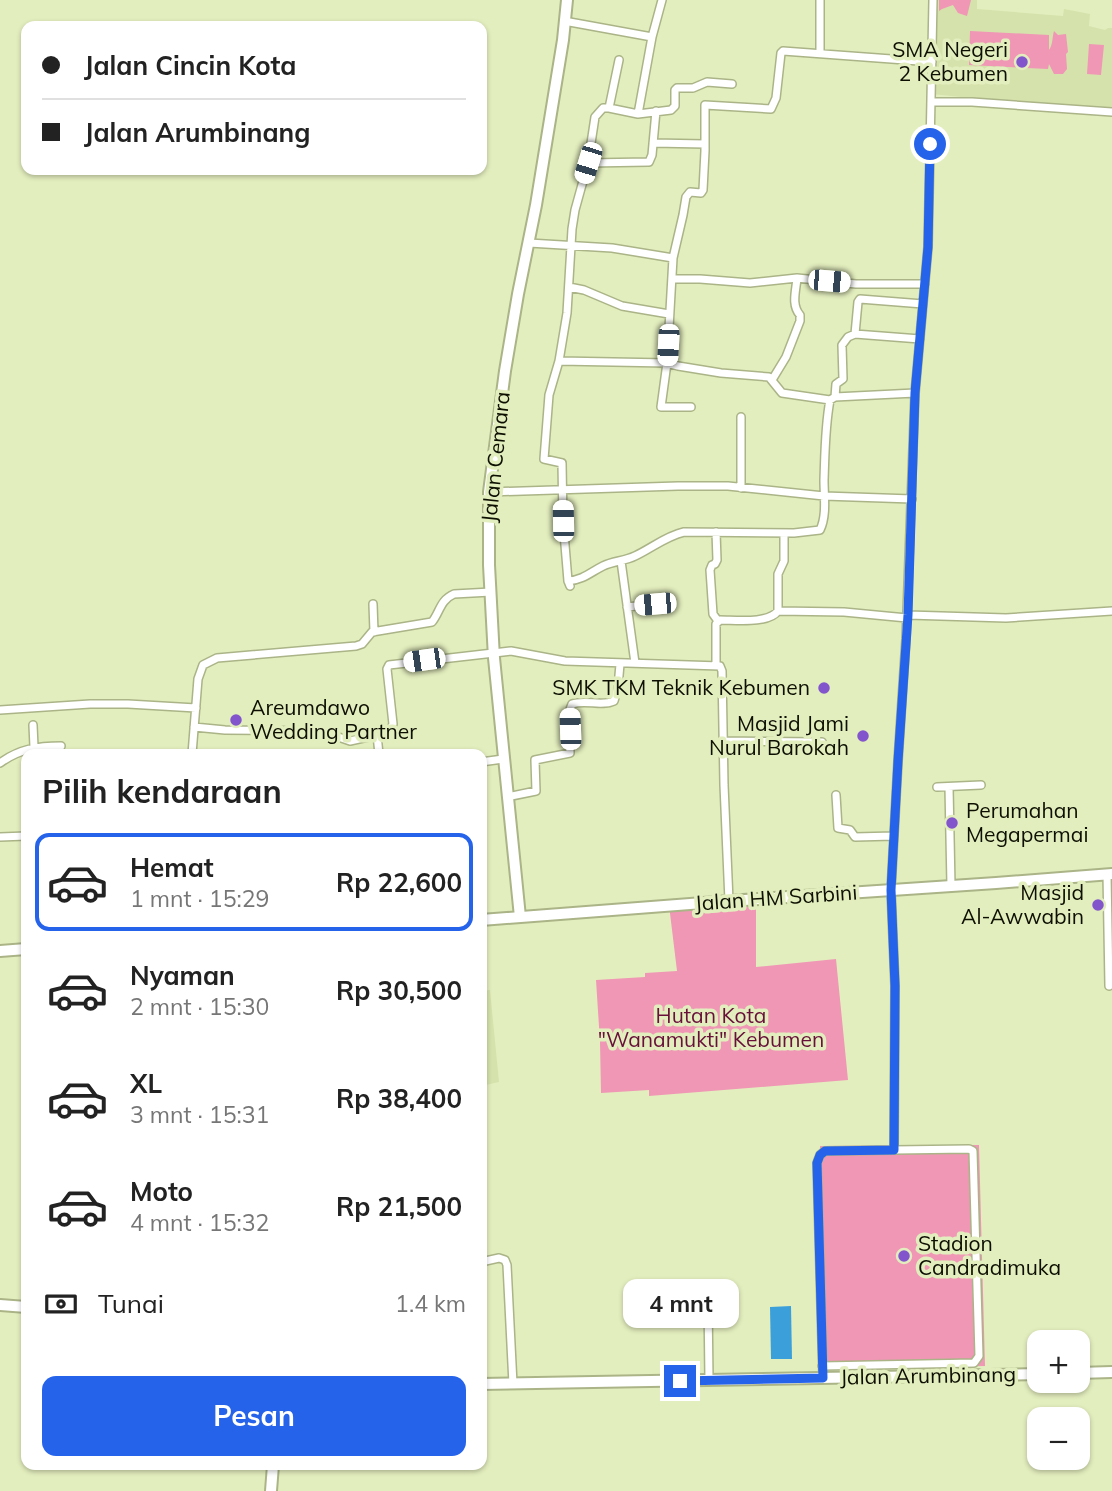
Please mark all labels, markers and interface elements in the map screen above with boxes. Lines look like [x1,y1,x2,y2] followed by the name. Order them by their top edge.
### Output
[892,36,1008,86] place label: SMA Negeri 2 Kebumen
[84,49,296,82] text: Jalan Cincin Kota
[1014,54,1030,70] marker: SMA Negeri 2 Kebumen
[84,116,310,149] text: Jalan Arumbinang
[914,128,946,160] route start
[572,140,605,186] car
[808,269,851,293] car
[657,323,680,367] car
[475,390,515,523] street label: Jalan Cemara
[553,500,574,542] car
[634,592,677,616] car
[402,647,447,673] car
[552,674,810,700] place label: SMK TKM Teknik Kebumen
[816,680,832,696] marker: SMK TKM Teknik Kebumen
[250,694,417,744] place label: Areumdawo Wedding Partner
[559,708,582,750] car
[709,710,849,760] place label: Masjid Jami Nurul Barokah
[228,712,244,728] marker: Areumdawo Wedding Partner
[855,728,871,744] marker: Masjid Jami Nurul Barokah
[42,771,282,811] text: Pilih kendaraan
[966,797,1088,847] place label: Perumahan Megapermai
[944,815,960,831] marker: Perumahan Megapermai
[46,851,109,914] icon: car
[130,851,214,884] text: Hemat
[336,866,462,899] text: Rp 22,600
[694,878,858,916] street label: Jalan HM Sarbini
[961,879,1084,929] place label: Masjid Al-Awwabin
[130,884,269,913] text: 1 mnt · 15:29
[1090,897,1106,913] marker: Masjid Al-Awwabin
[46,959,109,1022] icon: car
[130,959,235,992] text: Nyaman
[336,974,462,1007] text: Rp 30,500
[130,992,269,1021] text: 2 mnt · 15:30
[598,1002,824,1052] park label: Hutan Kota "Wanamukti" Kebumen
[46,1067,109,1130] icon: car
[130,1067,162,1100] text: XL
[336,1082,462,1115] text: Rp 38,400
[130,1100,269,1129] text: 3 mnt · 15:31
[46,1175,109,1238] icon: car
[130,1175,193,1208] text: Moto
[336,1190,462,1223] text: Rp 21,500
[130,1208,269,1237] text: 4 mnt · 15:32
[918,1230,1061,1280] place label: Stadion Candradimuka
[896,1248,912,1264] marker: Stadion Candradimuka
[622,1280,738,1328] callout: 4 mnt
[42,1285,80,1323] icon: cash
[98,1287,164,1320] text: Tunai
[395,1289,466,1318] text: 1.4 km
[649,1289,713,1318] text: 4 mnt
[1027,1330,1090,1470] map controls
[1027,1330,1090,1393] button: +
[840,1360,1016,1390] street label: Jalan Arumbinang
[664,1365,696,1397] route end
[42,1376,466,1456] button: Pesan
[1027,1407,1090,1470] button: −

